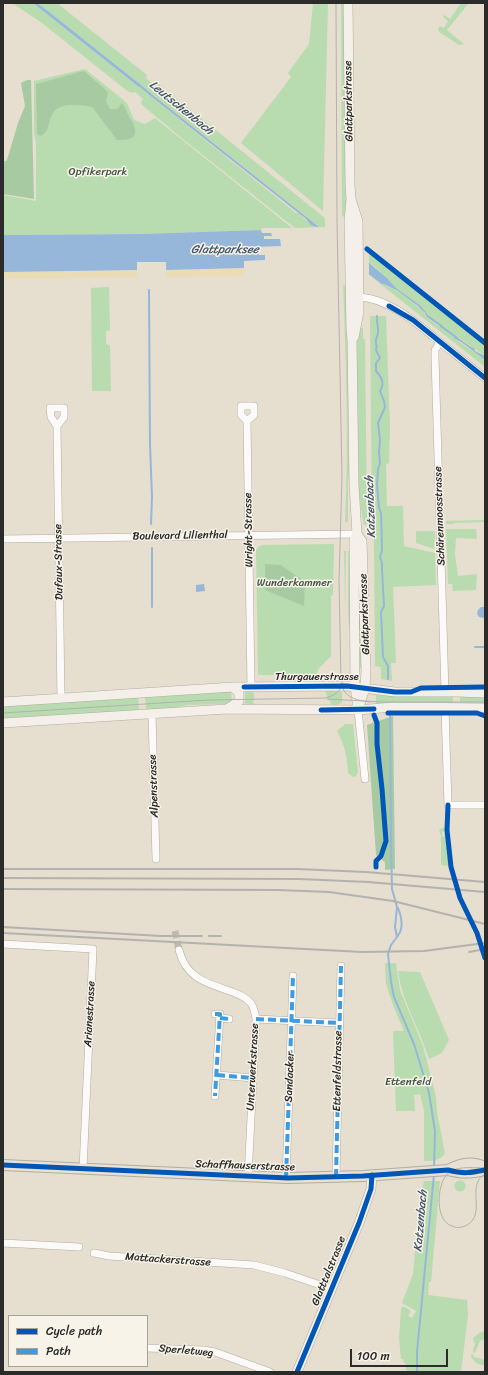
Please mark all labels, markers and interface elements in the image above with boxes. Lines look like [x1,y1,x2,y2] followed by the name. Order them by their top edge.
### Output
[342,60,356,142] street label: Glattparkstrasse
[146,78,216,138] water label: Leutschenbach
[69,165,127,179] park label: Opfikerpark
[191,243,259,257] water label: Glattparksee
[432,466,448,566] street label: Schärenmoosstrasse
[363,476,379,538] water label: Katzenbach
[242,493,256,567] street label: Wright-Strasse
[52,524,66,600] street label: Dufaux-Strasse
[132,529,228,543] street label: Boulevard Lilienthal
[357,573,373,655] street label: Glattparkstrasse
[257,576,331,590] park label: Wunderkammer
[275,670,359,684] street label: Thurgauerstrasse
[146,754,162,818] street label: Alpenstrasse
[82,981,98,1047] street label: Arianestrasse
[244,1023,262,1111] street label: Unterwerkstrasse
[331,1030,345,1112] street label: Ettenfeldstrasse
[283,1051,297,1103] street label: Sandacker
[385,1075,431,1089] park label: Ettenfeld
[195,1158,295,1174] street label: Schaffhauserstrasse
[411,1190,431,1252] water label: Katzenbach
[309,1234,349,1308] street label: Glatttalstrasse
[125,1250,211,1270] street label: Mattackerstrasse
[8,1315,148,1367] legend
[46,1320,102,1342] text: Cycle path
[46,1340,71,1362] text: Path
[352,1341,450,1367] scale bar
[158,1342,214,1360] street label: Sperletweg
[357,1345,390,1367] text: 100 m

